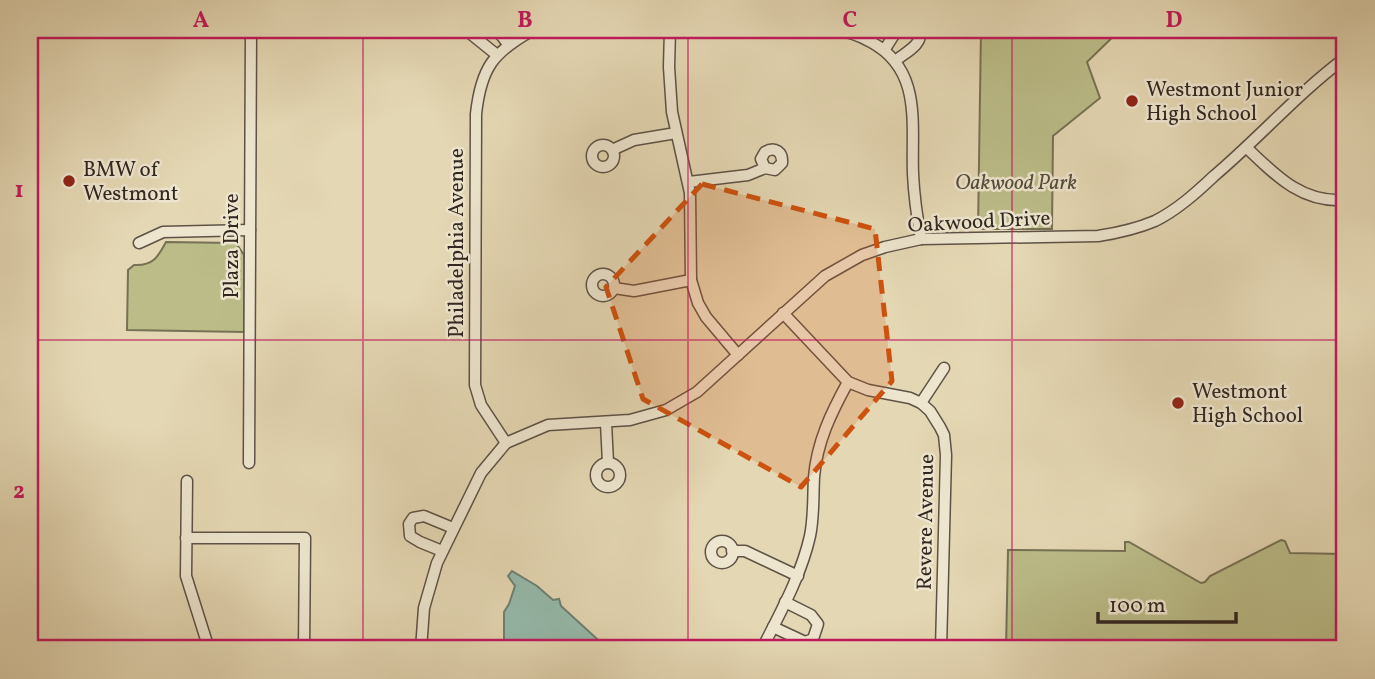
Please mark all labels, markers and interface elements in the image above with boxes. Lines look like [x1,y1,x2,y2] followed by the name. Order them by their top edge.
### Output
[193,5,209,37] text: A
[517,5,533,37] text: B
[843,5,857,37] text: C
[1166,5,1183,37] text: D
[1146,76,1303,129] place label: Westmont Junior High School
[1124,93,1140,109] marker: Westmont Junior High School
[443,148,472,338] street label: Philadelphia Avenue
[83,156,178,209] place label: BMW of Westmont
[955,169,1077,198] park label: Oakwood Park
[61,173,77,189] marker: BMW of Westmont
[14,175,24,207] text: 1
[218,193,247,299] street label: Plaza Drive
[907,204,1051,241] street label: Oakwood Drive
[1192,378,1303,431] place label: Westmont High School
[1170,395,1186,411] marker: Westmont High School
[911,454,942,590] street label: Revere Avenue
[13,476,25,508] text: 2
[1098,581,1237,625] scale bar
[1109,592,1166,621] text: 100 m

